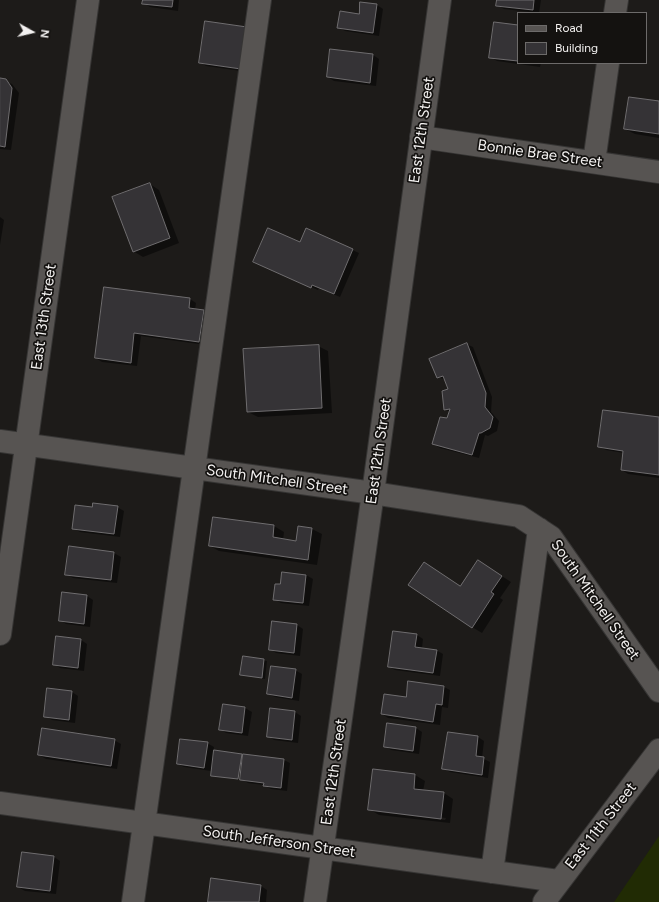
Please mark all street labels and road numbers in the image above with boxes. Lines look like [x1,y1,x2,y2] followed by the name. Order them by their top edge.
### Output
[406,76,438,184] street label: East 12th Street
[476,136,604,172] street label: Bonnie Brae Street
[28,263,60,371] street label: East 13th Street
[363,397,395,505] street label: East 12th Street
[205,461,349,499] street label: South Mitchell Street
[547,536,643,664] street label: South Mitchell Street
[318,718,350,826] street label: East 12th Street
[562,779,640,873] street label: East 11th Street
[202,822,356,862] street label: South Jefferson Street

